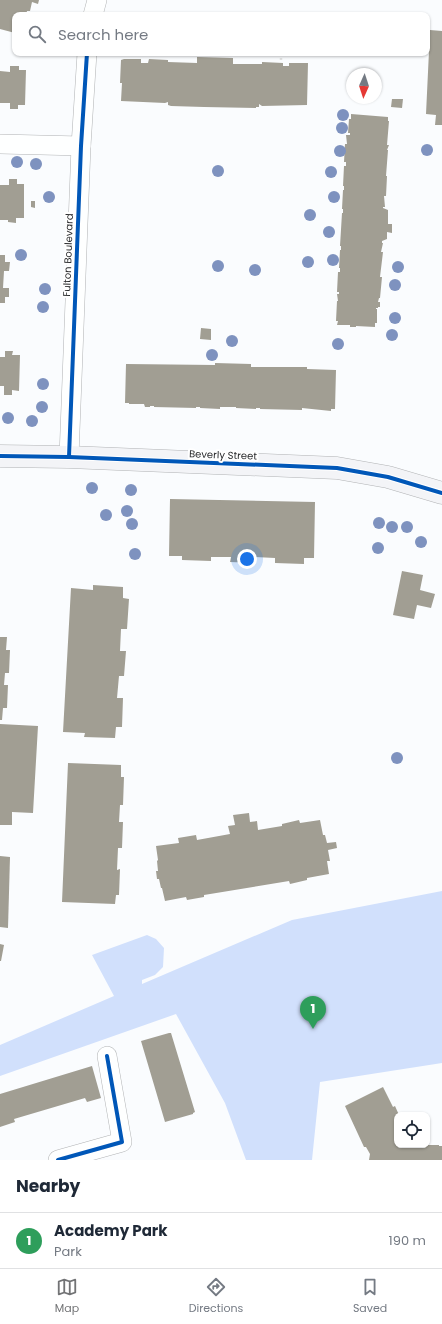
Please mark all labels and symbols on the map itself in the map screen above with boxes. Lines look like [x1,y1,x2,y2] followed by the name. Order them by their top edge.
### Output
[346,68,382,104] north arrow
[59,213,77,297] street label: Fulton Boulevard
[189,446,258,464] street label: Beverly Street
[237,549,257,569] your location
[300,996,326,1029] pin: 1

